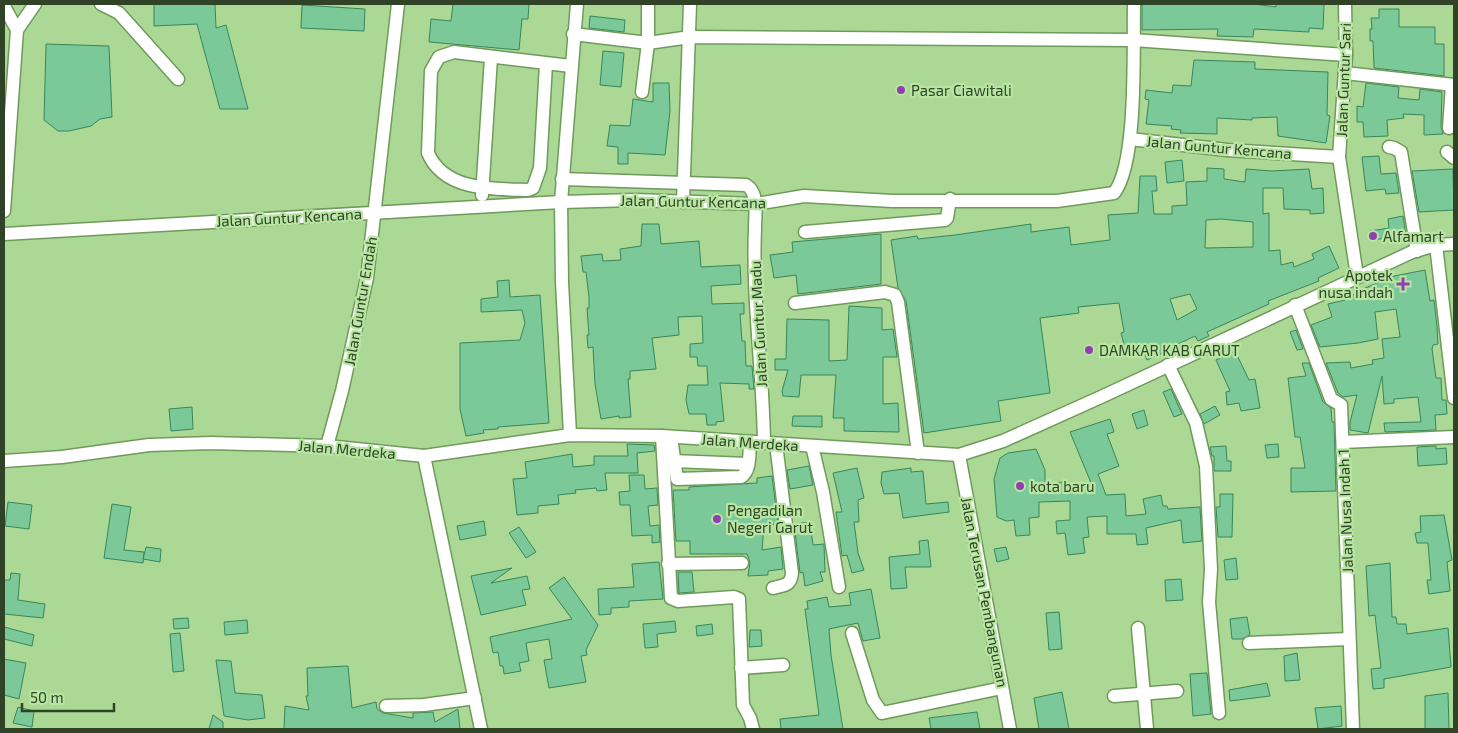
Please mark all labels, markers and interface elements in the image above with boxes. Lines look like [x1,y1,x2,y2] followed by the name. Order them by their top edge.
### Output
[1332,22,1354,138] street label: Jalan Guntur Sari
[911,81,1012,99] place label: Pasar Ciawitali
[895,84,907,96] marker: Pasar Ciawitali
[1145,132,1293,162] street label: Jalan Guntur Kencana
[620,191,766,211] street label: Jalan Guntur Kencana
[216,204,362,230] street label: Jalan Guntur Kencana
[1383,227,1444,245] place label: Alfamart
[1367,230,1379,242] marker: Alfamart
[340,235,380,367] street label: Jalan Guntur Endah
[746,260,770,388] street label: Jalan Guntur Madu
[1319,266,1393,301] place label: Apotek nusa indah
[1397,278,1409,290] marker: Apotek nusa indah
[1099,341,1240,359] place label: DAMKAR KAB GARUT
[1083,344,1095,356] marker: DAMKAR KAB GARUT
[701,430,799,454] street label: Jalan Merdeka
[298,436,396,462] street label: Jalan Merdeka
[1334,449,1356,573] street label: Jalan Nusa Indah 1
[1030,477,1095,495] place label: kota baru
[1014,480,1026,492] marker: kota baru
[958,495,1012,689] street label: Jalan Terusan Pembangunan
[727,501,813,536] place label: Pengadilan Negeri Garut
[711,513,723,525] marker: Pengadilan Negeri Garut
[22,680,115,712] scale bar
[30,688,64,706] text: 50 m

